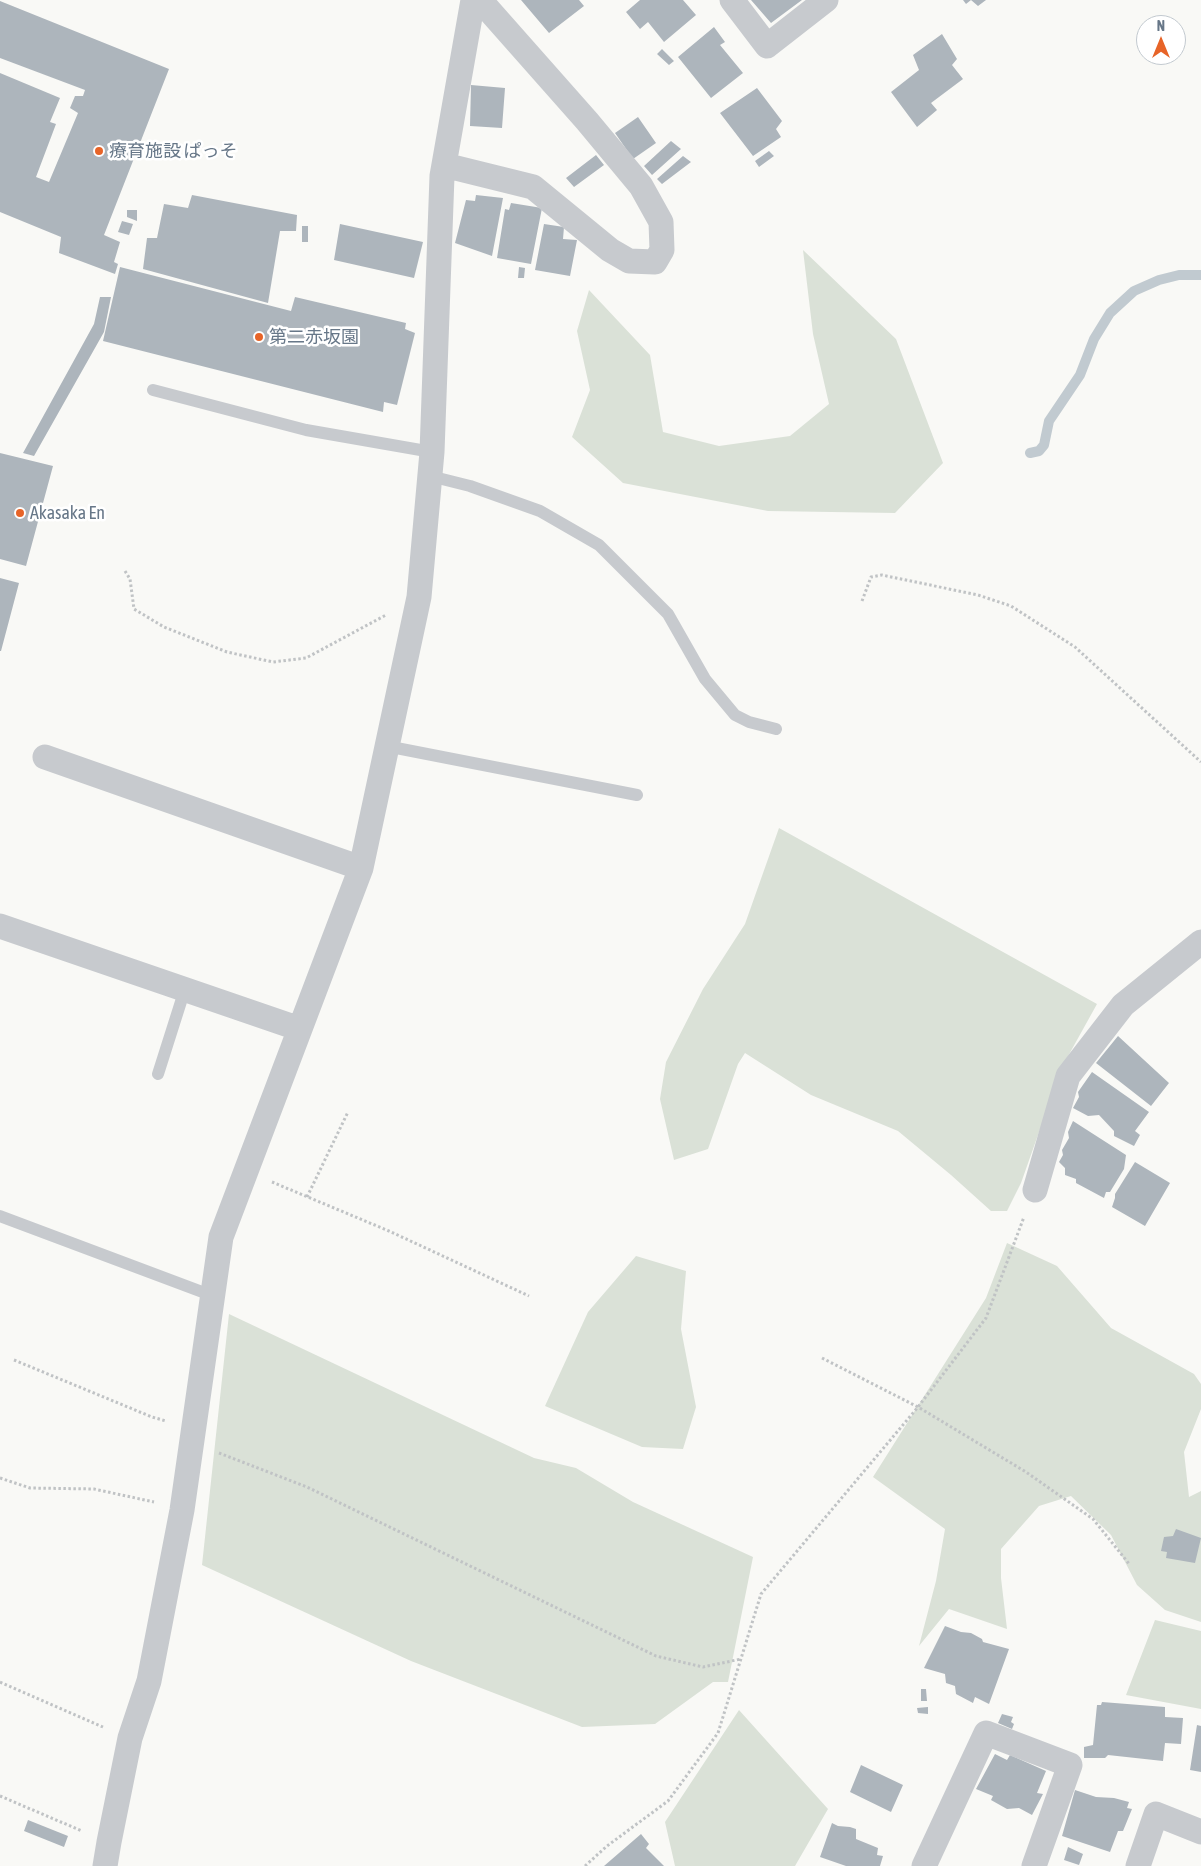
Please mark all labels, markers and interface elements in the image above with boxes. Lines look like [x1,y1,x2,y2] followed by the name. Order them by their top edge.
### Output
[1136,15,1186,65] north arrow
[1157,18,1165,34] text: N
[109,140,237,162] place label: 療育施設 ぱっそ
[93,145,105,157] marker: 療育施設 ぱっそ
[269,326,359,348] place label: 第二赤坂園
[253,331,265,343] marker: 第二赤坂園
[30,502,105,524] place label: Akasaka En
[14,507,26,519] marker: Akasaka En

